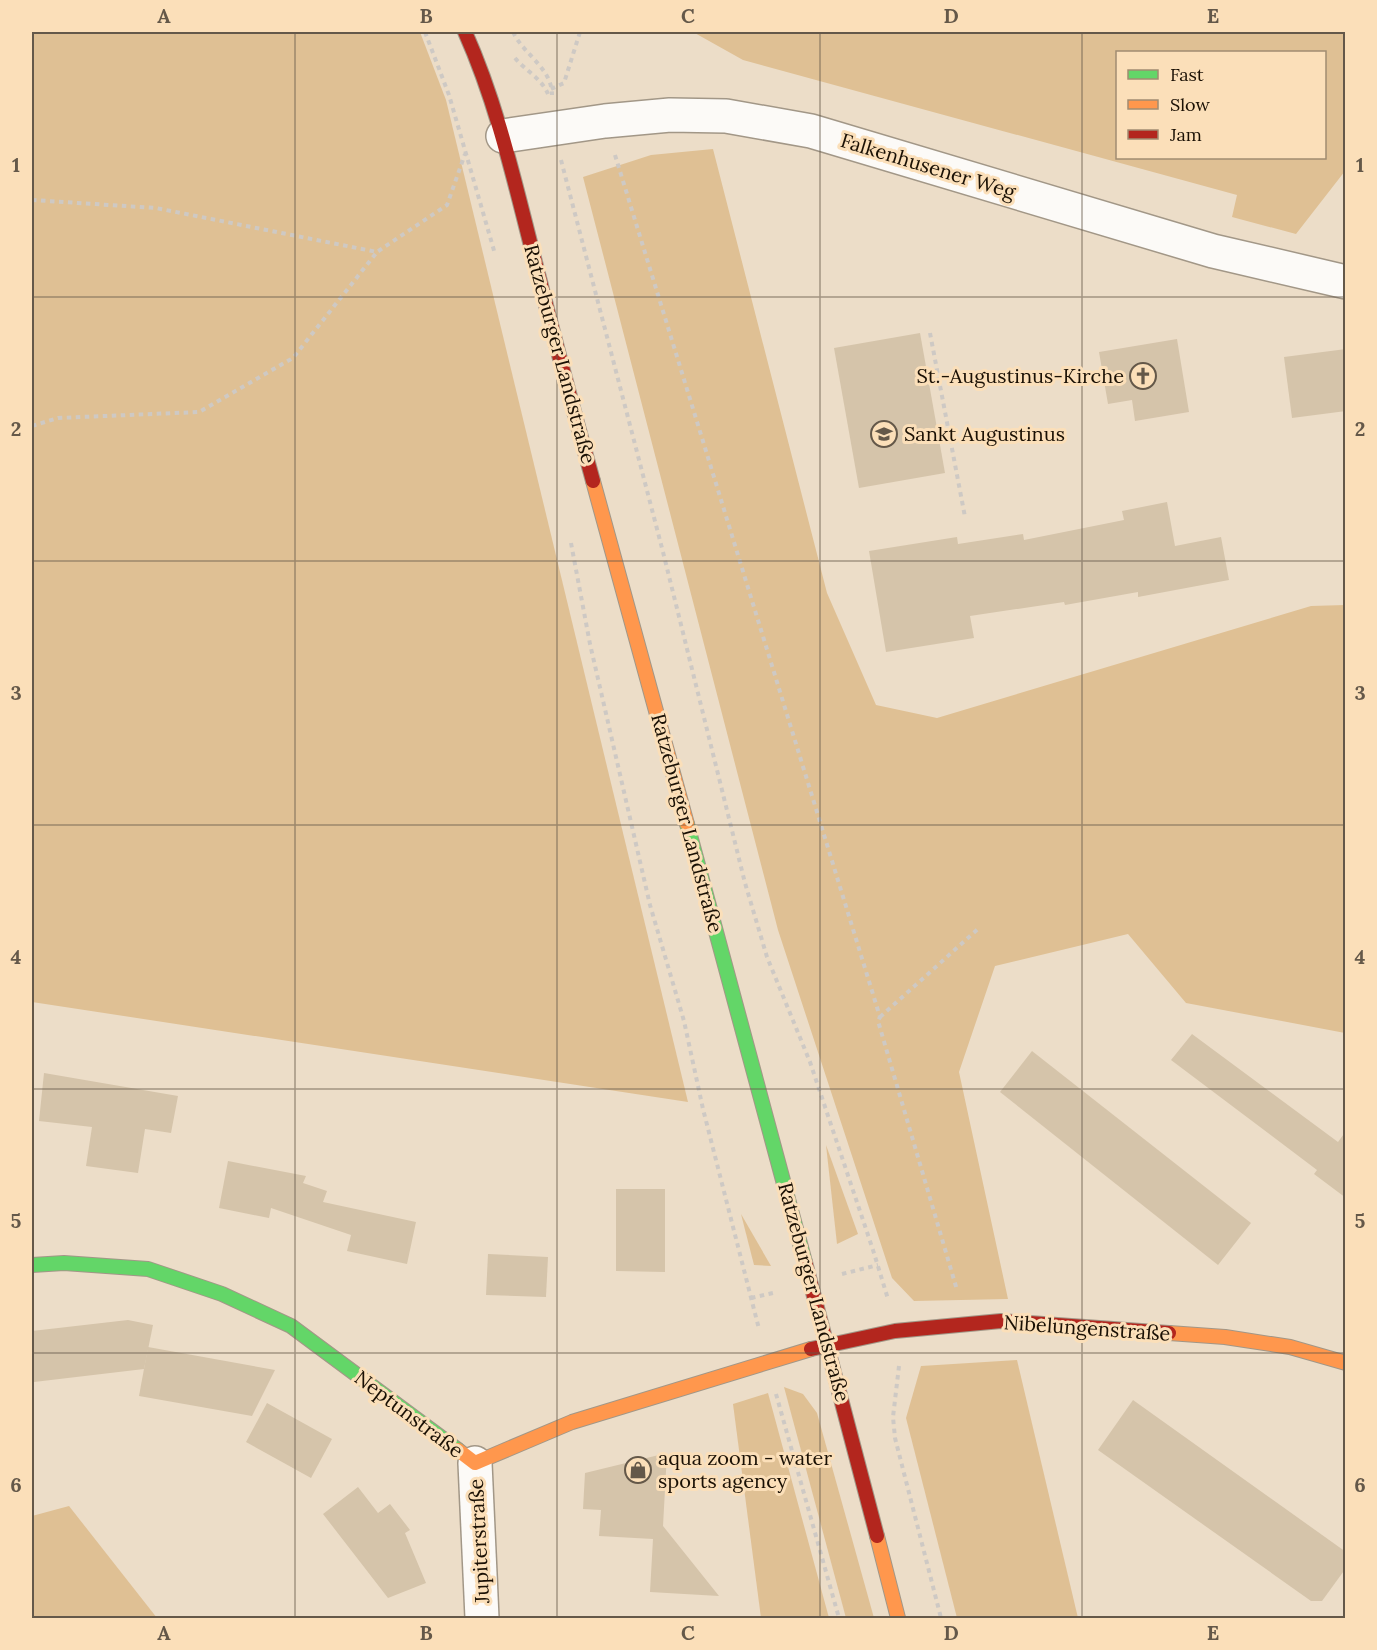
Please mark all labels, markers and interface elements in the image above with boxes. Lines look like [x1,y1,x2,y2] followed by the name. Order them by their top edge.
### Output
[157,3,171,28] text: A
[419,3,433,28] text: B
[681,3,695,28] text: C
[943,3,959,28] text: D
[1207,3,1219,28] text: E
[1116,51,1326,159] legend
[1170,63,1204,86] text: Fast
[1170,93,1210,116] text: Slow
[1169,123,1202,146] text: Jam
[838,127,1019,204] street label: Falkenhusener Weg
[12,152,20,177] text: 1
[1356,152,1364,177] text: 1
[519,241,602,466] street label: Ratzeburger Landstraße
[1128,361,1158,391] church icon: St.-Augustinus-Kirche
[917,363,1124,388] place label: St.-Augustinus-Kirche
[11,416,21,441] text: 2
[1355,416,1365,441] text: 2
[869,419,899,449] school or university icon: Sankt Augustinus
[904,421,1065,446] place label: Sankt Augustinus
[10,680,22,705] text: 3
[1354,680,1366,705] text: 3
[646,710,729,935] street label: Ratzeburger Landstraße
[11,944,22,969] text: 4
[1355,944,1366,969] text: 4
[773,1179,856,1404] street label: Ratzeburger Landstraße
[11,1208,22,1233] text: 5
[1355,1208,1366,1233] text: 5
[1003,1309,1171,1346] street label: Nibelungenstraße
[350,1365,469,1463] street label: Neptunstraße
[658,1445,832,1493] place label: aqua zoom - water sports agency
[623,1455,653,1485] shop icon: aqua zoom - water sports agency
[10,1472,22,1497] text: 6
[1354,1472,1366,1497] text: 6
[463,1478,494,1605] street label: Jupiterstraße
[157,1620,171,1645] text: A
[419,1620,433,1645] text: B
[681,1620,695,1645] text: C
[943,1620,959,1645] text: D
[1207,1620,1219,1645] text: E

